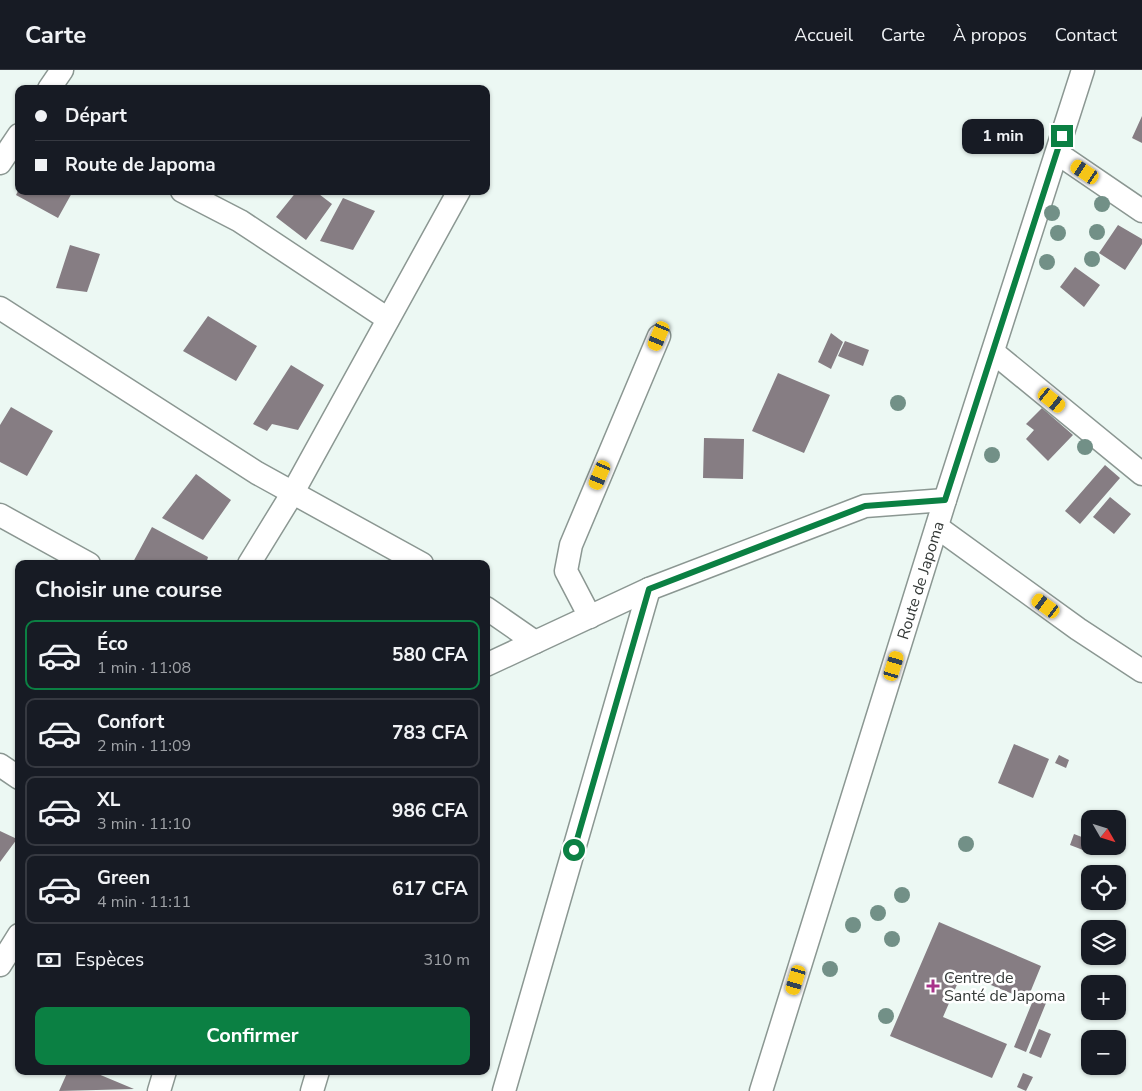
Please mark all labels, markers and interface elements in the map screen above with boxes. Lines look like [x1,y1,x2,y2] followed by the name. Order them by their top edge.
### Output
[25,19,86,51] text: Carte
[794,23,853,47] text: Accueil
[881,23,925,47] text: Carte
[953,23,1027,47] text: À propos
[1055,23,1117,47] text: Contact
[65,103,127,129] text: Départ
[962,118,1044,154] callout: 1 min
[982,125,1024,147] text: 1 min
[1051,125,1073,147] route end
[65,152,216,178] text: Route de Japoma
[1068,157,1101,187] car
[646,319,671,353] car
[1035,385,1068,415] car
[587,458,612,492] car
[892,519,950,642] street label: Route de Japoma
[35,575,222,605] text: Choisir une course
[1029,591,1062,621] car
[97,631,128,657] text: Éco
[37,633,82,678] icon: car
[392,642,468,668] text: 580 CFA
[882,649,905,683] car
[97,657,191,679] text: 1 min · 11:08
[97,709,164,735] text: Confort
[37,711,82,756] icon: car
[392,720,468,746] text: 783 CFA
[97,735,191,757] text: 2 min · 11:09
[97,787,120,813] text: XL
[37,789,82,834] icon: car
[392,798,468,824] text: 986 CFA
[1081,810,1126,855] north arrow
[1081,810,1126,1075] map controls
[97,813,191,835] text: 3 min · 11:10
[563,839,585,861] route start
[97,865,150,891] text: Green
[1081,865,1126,910] button: locate
[37,867,82,912] icon: car
[392,876,468,902] text: 617 CFA
[97,891,191,913] text: 4 min · 11:11
[1081,920,1126,965] button: layers
[35,946,63,974] icon: cash
[75,947,144,973] text: Espèces
[423,949,470,971] text: 310 m
[784,963,807,997] car
[944,967,1066,1007] place label: Centre de Santé de Japoma
[1081,975,1126,1020] button: +
[926,979,940,993] marker: Centre de Santé de Japoma
[35,1007,470,1065] button: Confirmer
[1081,1030,1126,1075] button: −

